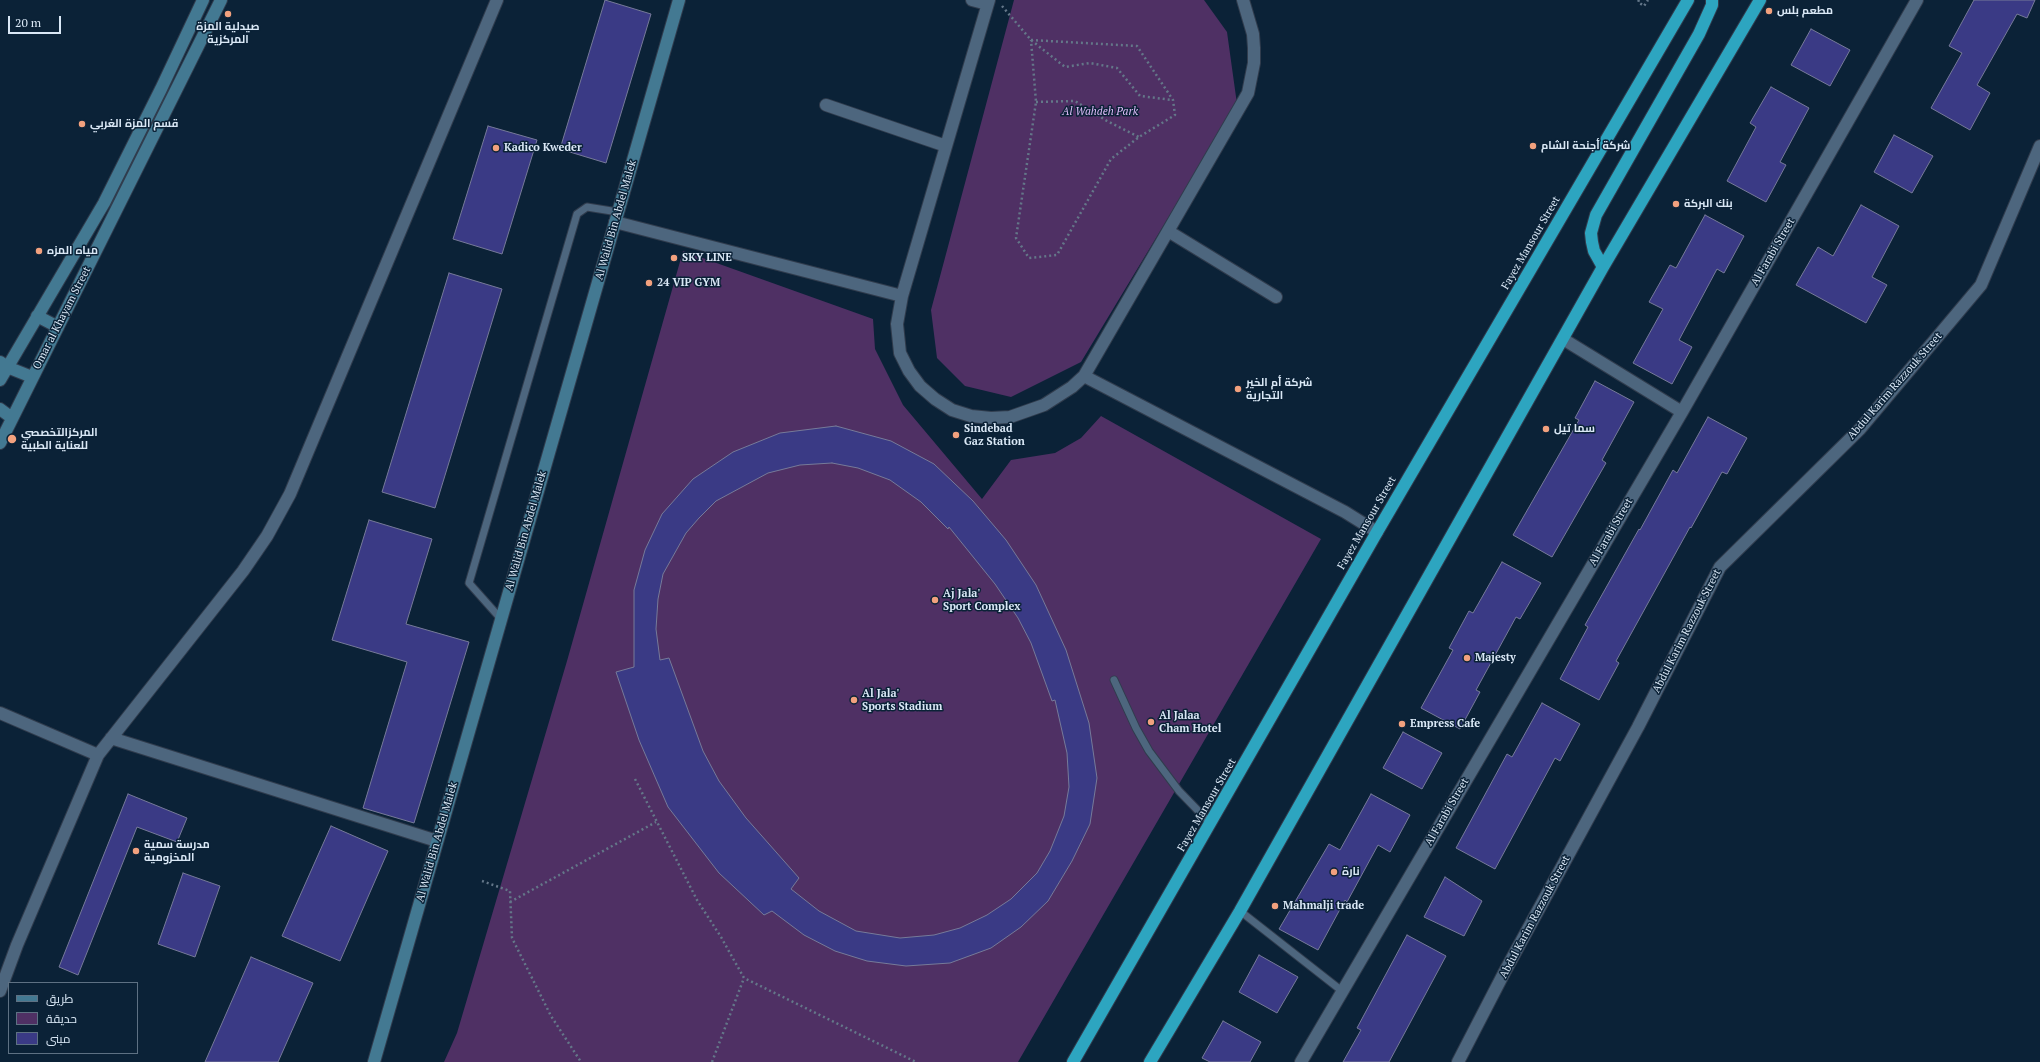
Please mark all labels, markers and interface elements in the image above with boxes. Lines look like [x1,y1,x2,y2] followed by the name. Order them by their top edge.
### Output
[1777,4,1833,18] place label: مطعم بلس
[1764,6,1774,16] marker: مطعم بلس
[10,8,63,34] scale bar
[223,9,233,19] marker: صيدلية المزة المركزية
[15,15,41,30] text: 20 m
[196,20,260,46] place label: صيدلية المزة المركزية
[1062,105,1138,119] park label: Al Wahdeh Park
[90,117,178,131] place label: قسم المزة الغربي
[77,119,87,129] marker: قسم المزة الغربي
[1541,139,1630,153] place label: شركة أجنحة الشام
[504,141,582,155] place label: Kadico Kweder
[1528,141,1538,151] marker: شركة أجنحة الشام
[491,143,501,153] marker: Kadico Kweder
[593,159,639,281] street label: Al Walid Bin Abdel Malek
[1499,194,1563,292] street label: Fayez Mansour Street
[1684,197,1733,211] place label: بنك البركة
[1671,199,1681,209] marker: بنك البركة
[1748,216,1798,288] street label: Al Farabi Street
[47,244,98,258] place label: مياه المزه
[34,246,44,256] marker: مياه المزه
[682,251,732,265] place label: SKY LINE
[669,253,679,263] marker: SKY LINE
[30,264,94,372] street label: Omar al Khayam Street
[657,276,720,290] place label: 24 VIP GYM
[644,278,654,288] marker: 24 VIP GYM
[1845,330,1945,442] street label: Abdul Karim Razzouk Street
[1246,376,1312,402] place label: شركة أم الخير التجارية
[1233,384,1243,394] marker: شركة أم الخير التجارية
[964,422,1025,448] place label: Sindebad Gaz Station
[1554,422,1595,436] place label: سما تيل
[1541,424,1551,434] marker: سما تيل
[21,426,98,452] place label: المركزالتخصصي للعناية الطبية
[951,430,961,440] marker: Sindebad Gaz Station
[6,433,18,445] marker: المركزالتخصصي للعناية الطبية
[503,470,549,592] street label: Al Walid Bin Abdel Malek
[1335,474,1399,572] street label: Fayez Mansour Street
[1586,496,1636,568] street label: Al Farabi Street
[1650,567,1724,695] street label: Abdul Karim Razzouk Street
[943,587,1020,613] place label: Aj Jala' Sport Complex
[930,595,940,605] marker: Aj Jala' Sport Complex
[1475,651,1516,665] place label: Majesty
[1462,653,1472,663] marker: Majesty
[862,687,942,713] place label: Al Jala' Sports Stadium
[849,695,859,705] marker: Al Jala' Sports Stadium
[1159,709,1221,735] place label: Al Jalaa Cham Hotel
[1146,717,1156,727] marker: Al Jalaa Cham Hotel
[1410,717,1480,731] place label: Empress Cafe
[1397,719,1407,729] marker: Empress Cafe
[1175,756,1239,854] street label: Fayez Mansour Street
[1422,776,1472,848] street label: Al Farabi Street
[414,781,460,903] street label: Al Walid Bin Abdel Malek
[144,838,210,864] place label: مدرسة سمية المخزومية
[131,846,141,856] marker: مدرسة سمية المخزومية
[1497,853,1573,981] street label: Abdul Karim Razzouk Street
[1342,865,1360,879] place label: نارة
[1329,867,1339,877] marker: نارة
[1283,899,1364,913] place label: Mahmalji trade
[1270,901,1280,911] marker: Mahmalji trade
[8,982,138,1054] legend
[46,991,73,1006] text: طريق
[46,1011,77,1026] text: حديقة
[46,1031,71,1046] text: مبنى

